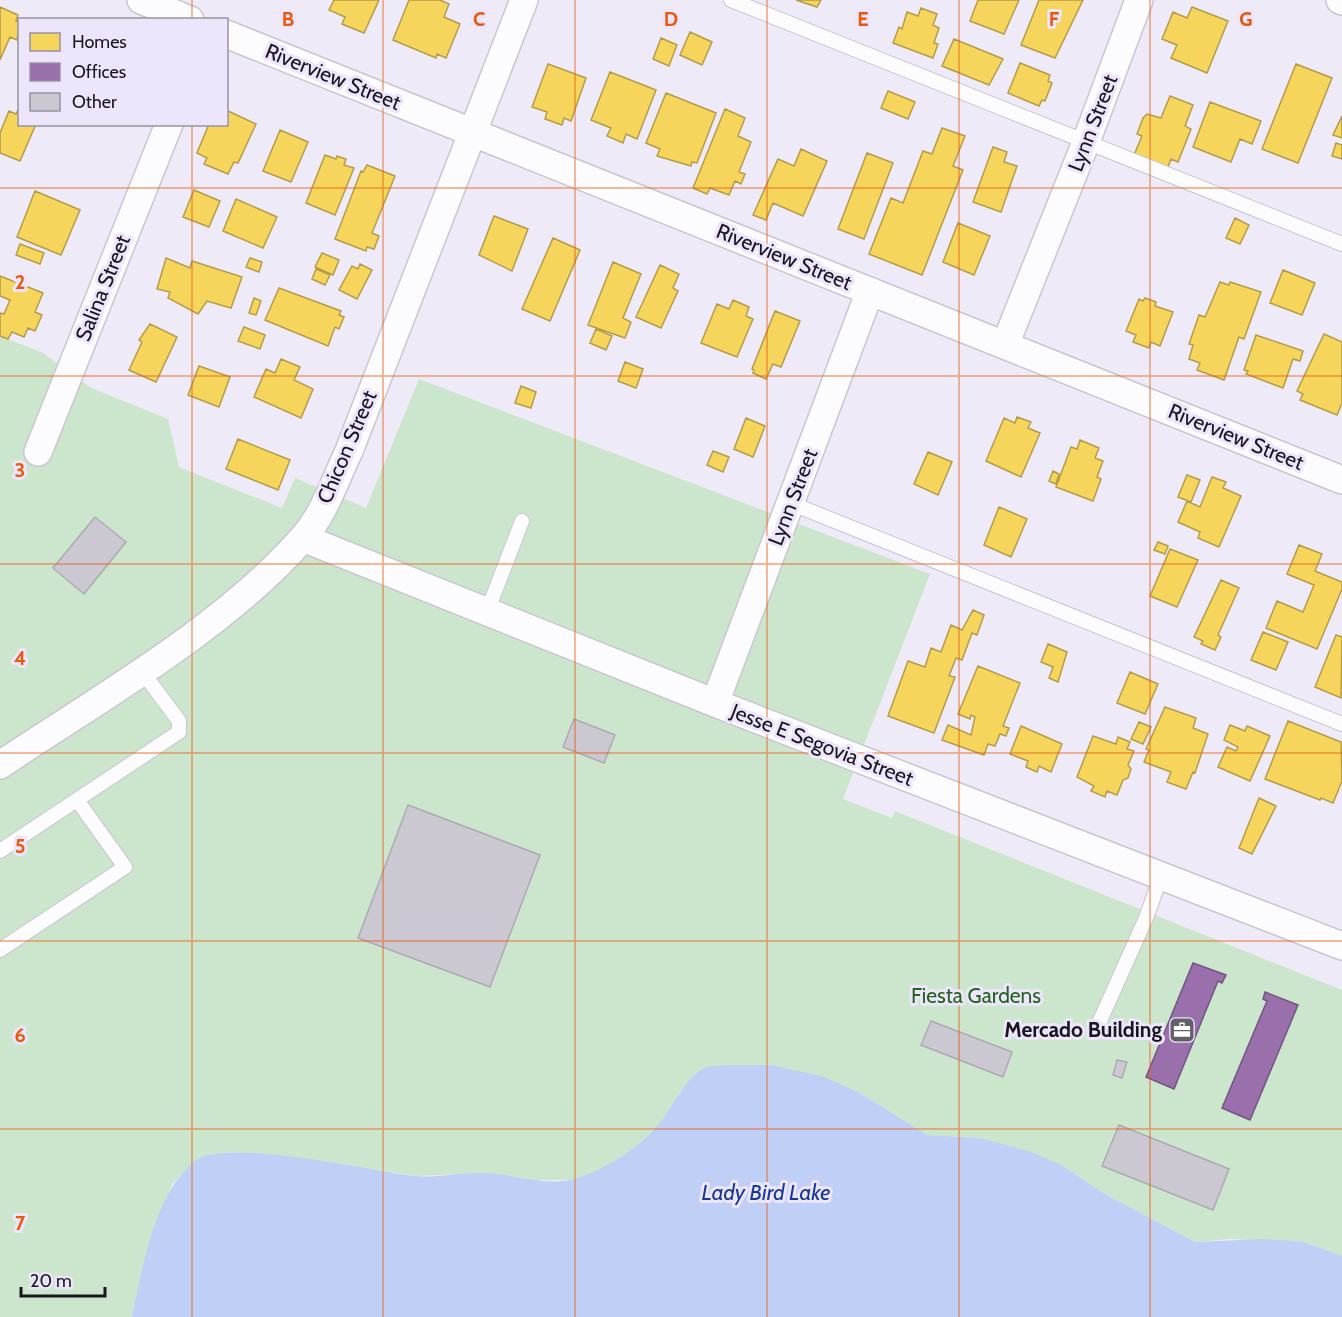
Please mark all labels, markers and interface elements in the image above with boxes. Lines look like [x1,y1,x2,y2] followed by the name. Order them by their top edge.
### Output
[282,7,294,31] text: B
[473,7,485,31] text: C
[664,7,678,31] text: D
[857,7,869,31] text: E
[1049,7,1060,31] text: F
[1239,7,1253,31] text: G
[18,18,228,126] legend
[72,31,127,53] text: Homes
[262,38,405,115] street label: Riverview Street
[72,61,126,83] text: Offices
[1063,71,1122,175] street label: Lynn Street
[72,91,117,113] text: Other
[713,218,856,295] street label: Riverview Street
[70,231,135,345] street label: Salina Street
[15,270,25,294] text: 2
[312,387,382,507] street label: Chicon Street
[1165,398,1308,475] street label: Riverview Street
[763,445,822,549] street label: Lynn Street
[15,458,25,482] text: 3
[14,646,26,670] text: 4
[726,698,917,791] street label: Jesse E Segovia Street
[15,834,25,858] text: 5
[911,983,1041,1008] park label: Fiesta Gardens
[1167,1015,1197,1045] office icon: Mercado Building
[1004,1017,1162,1042] place label: Mercado Building
[14,1023,26,1047] text: 6
[702,1179,830,1206] water label: Lady Bird Lake
[15,1211,26,1235] text: 7
[21,1260,105,1298] scale bar
[30,1270,72,1292] text: 20 m

